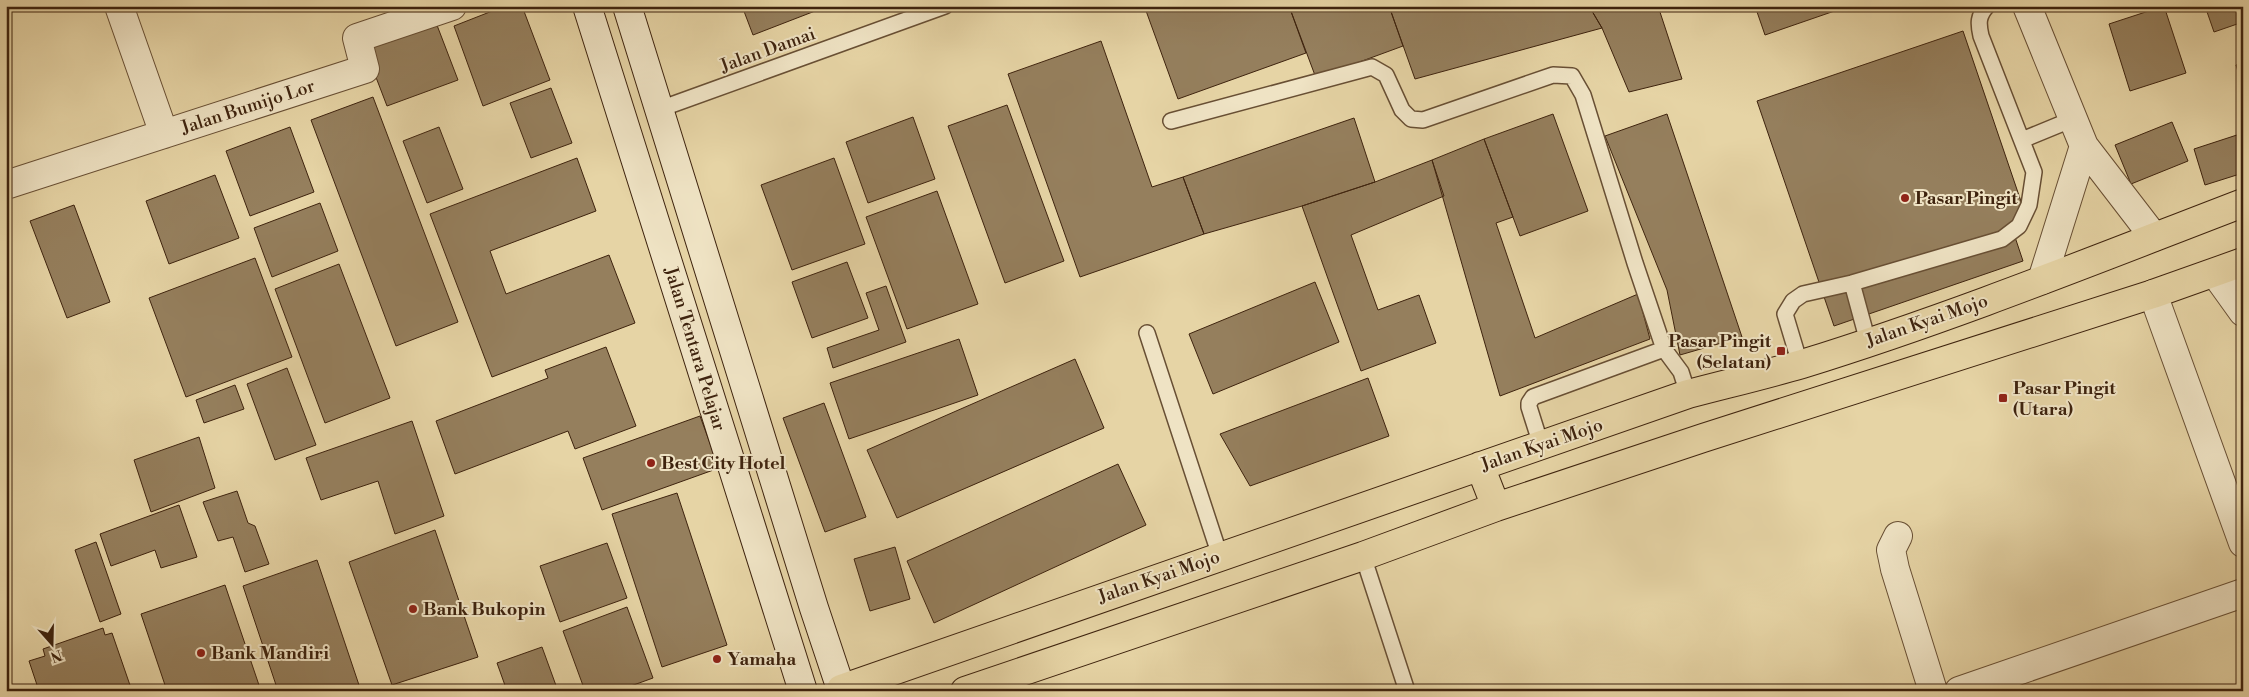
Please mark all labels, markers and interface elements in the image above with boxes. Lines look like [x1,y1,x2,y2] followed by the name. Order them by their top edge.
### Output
[716,22,819,78] street label: Jalan Damai
[177,74,318,140] street label: Jalan Bumijo Lor
[1915,187,2018,210] place label: Pasar Pingit
[1899,192,1911,204] marker: Pasar Pingit
[659,263,731,434] street label: Jalan Tentara Pelajar
[1862,289,1991,353] street label: Jalan Kyai Mojo
[1668,330,1772,374] place label: Pasar Pingit (Selatan)
[1775,345,1787,357] marker: Pasar Pingit (Selatan)
[2013,377,2116,421] place label: Pasar Pingit (Utara)
[1997,392,2009,404] marker: Pasar Pingit (Utara)
[1477,413,1606,477] street label: Jalan Kyai Mojo
[661,452,786,475] place label: Best City Hotel
[645,457,657,469] marker: Best City Hotel
[1094,545,1223,609] street label: Jalan Kyai Mojo
[423,598,546,621] place label: Bank Bukopin
[407,603,419,615] marker: Bank Bukopin
[28,620,78,670] north arrow
[211,642,329,665] place label: Bank Mandiri
[48,645,64,666] text: N
[195,647,207,659] marker: Bank Mandiri
[727,648,796,671] place label: Yamaha
[711,653,723,665] marker: Yamaha

